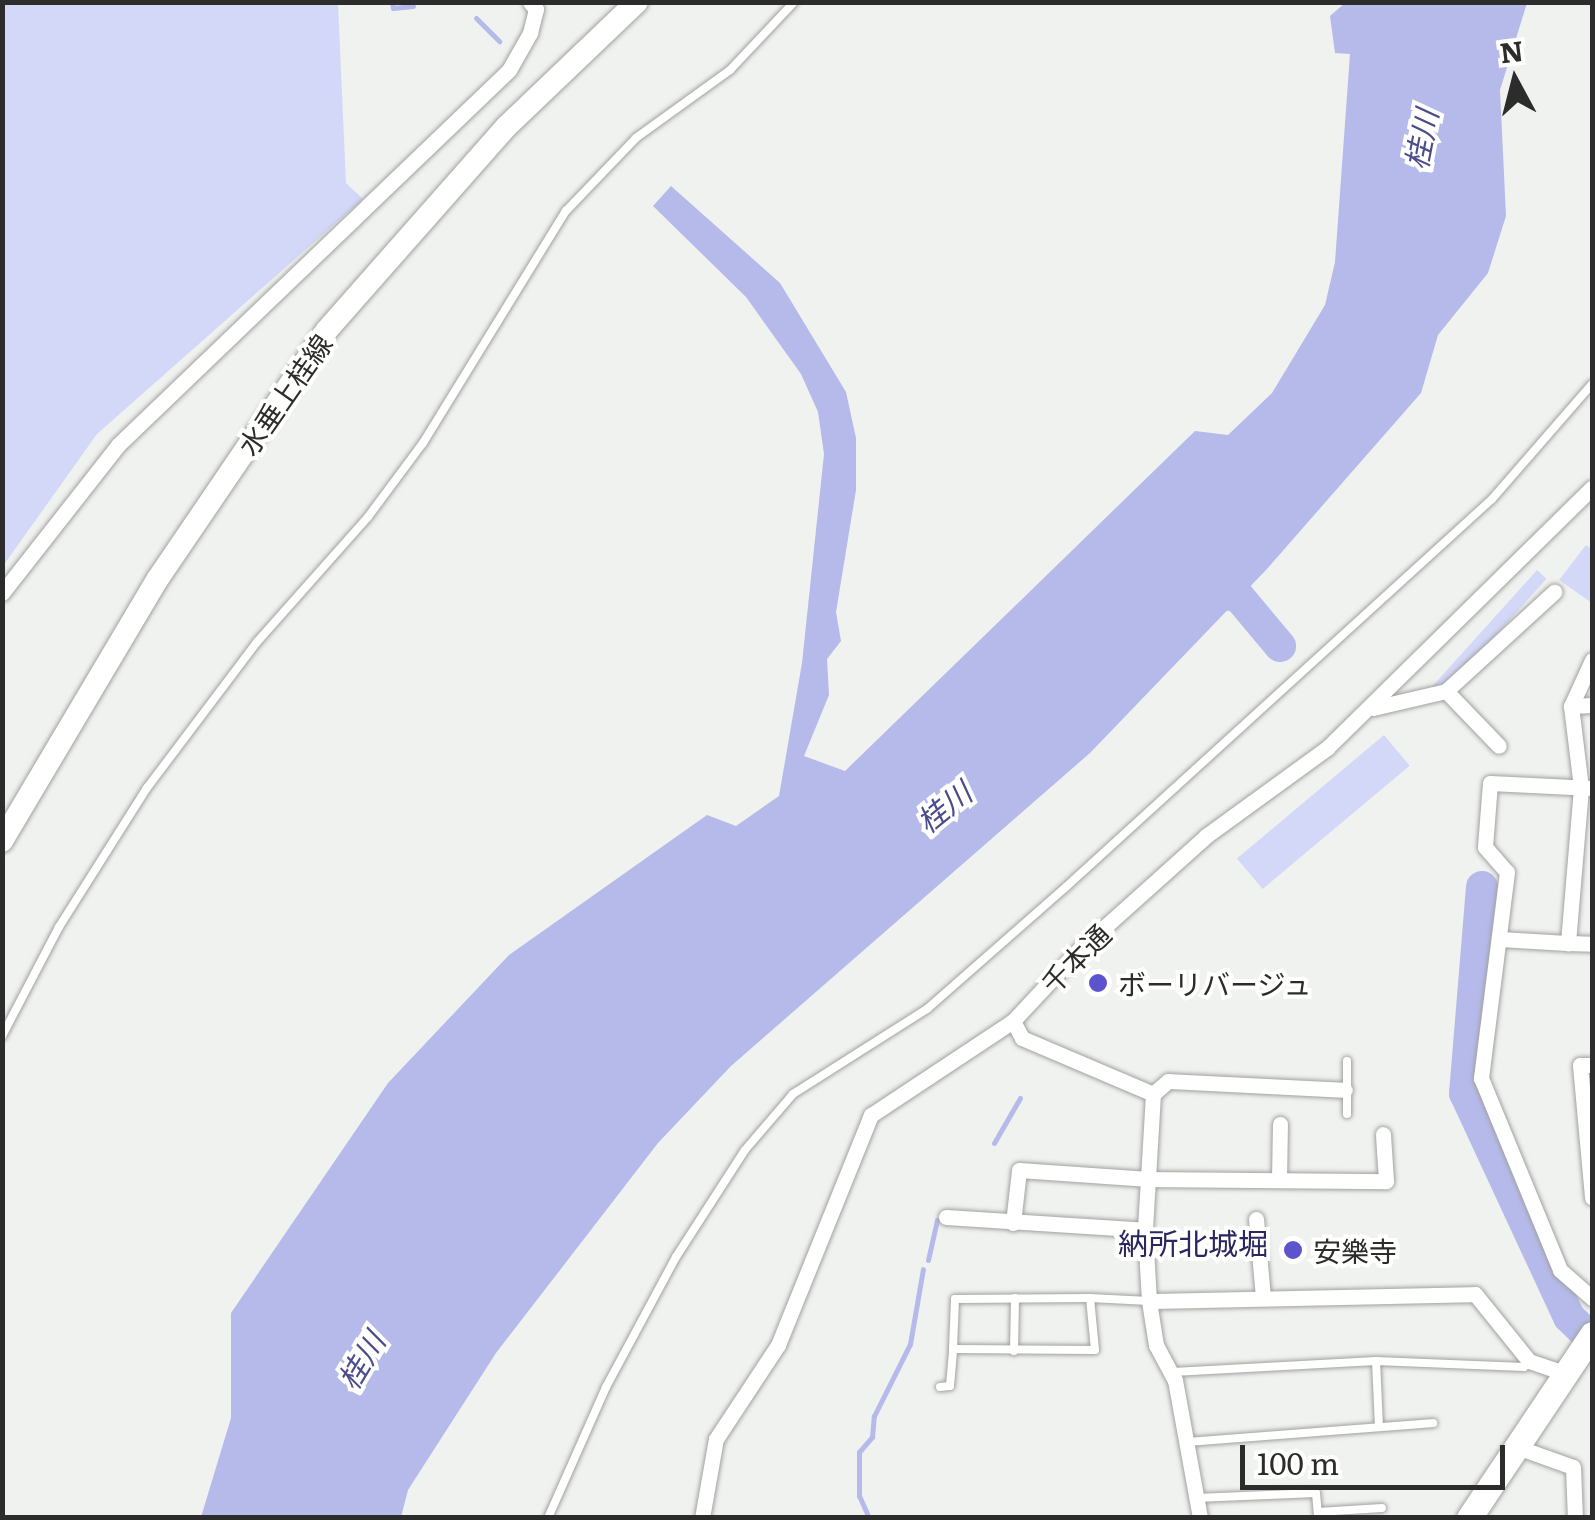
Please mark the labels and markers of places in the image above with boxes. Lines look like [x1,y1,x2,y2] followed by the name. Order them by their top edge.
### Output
[1118,966,1314,1000] place label: ボーリバージュ
[1087,972,1109,994] marker: ボーリバージュ
[1313,1233,1397,1267] place label: 安樂寺
[1282,1239,1304,1261] marker: 安樂寺

